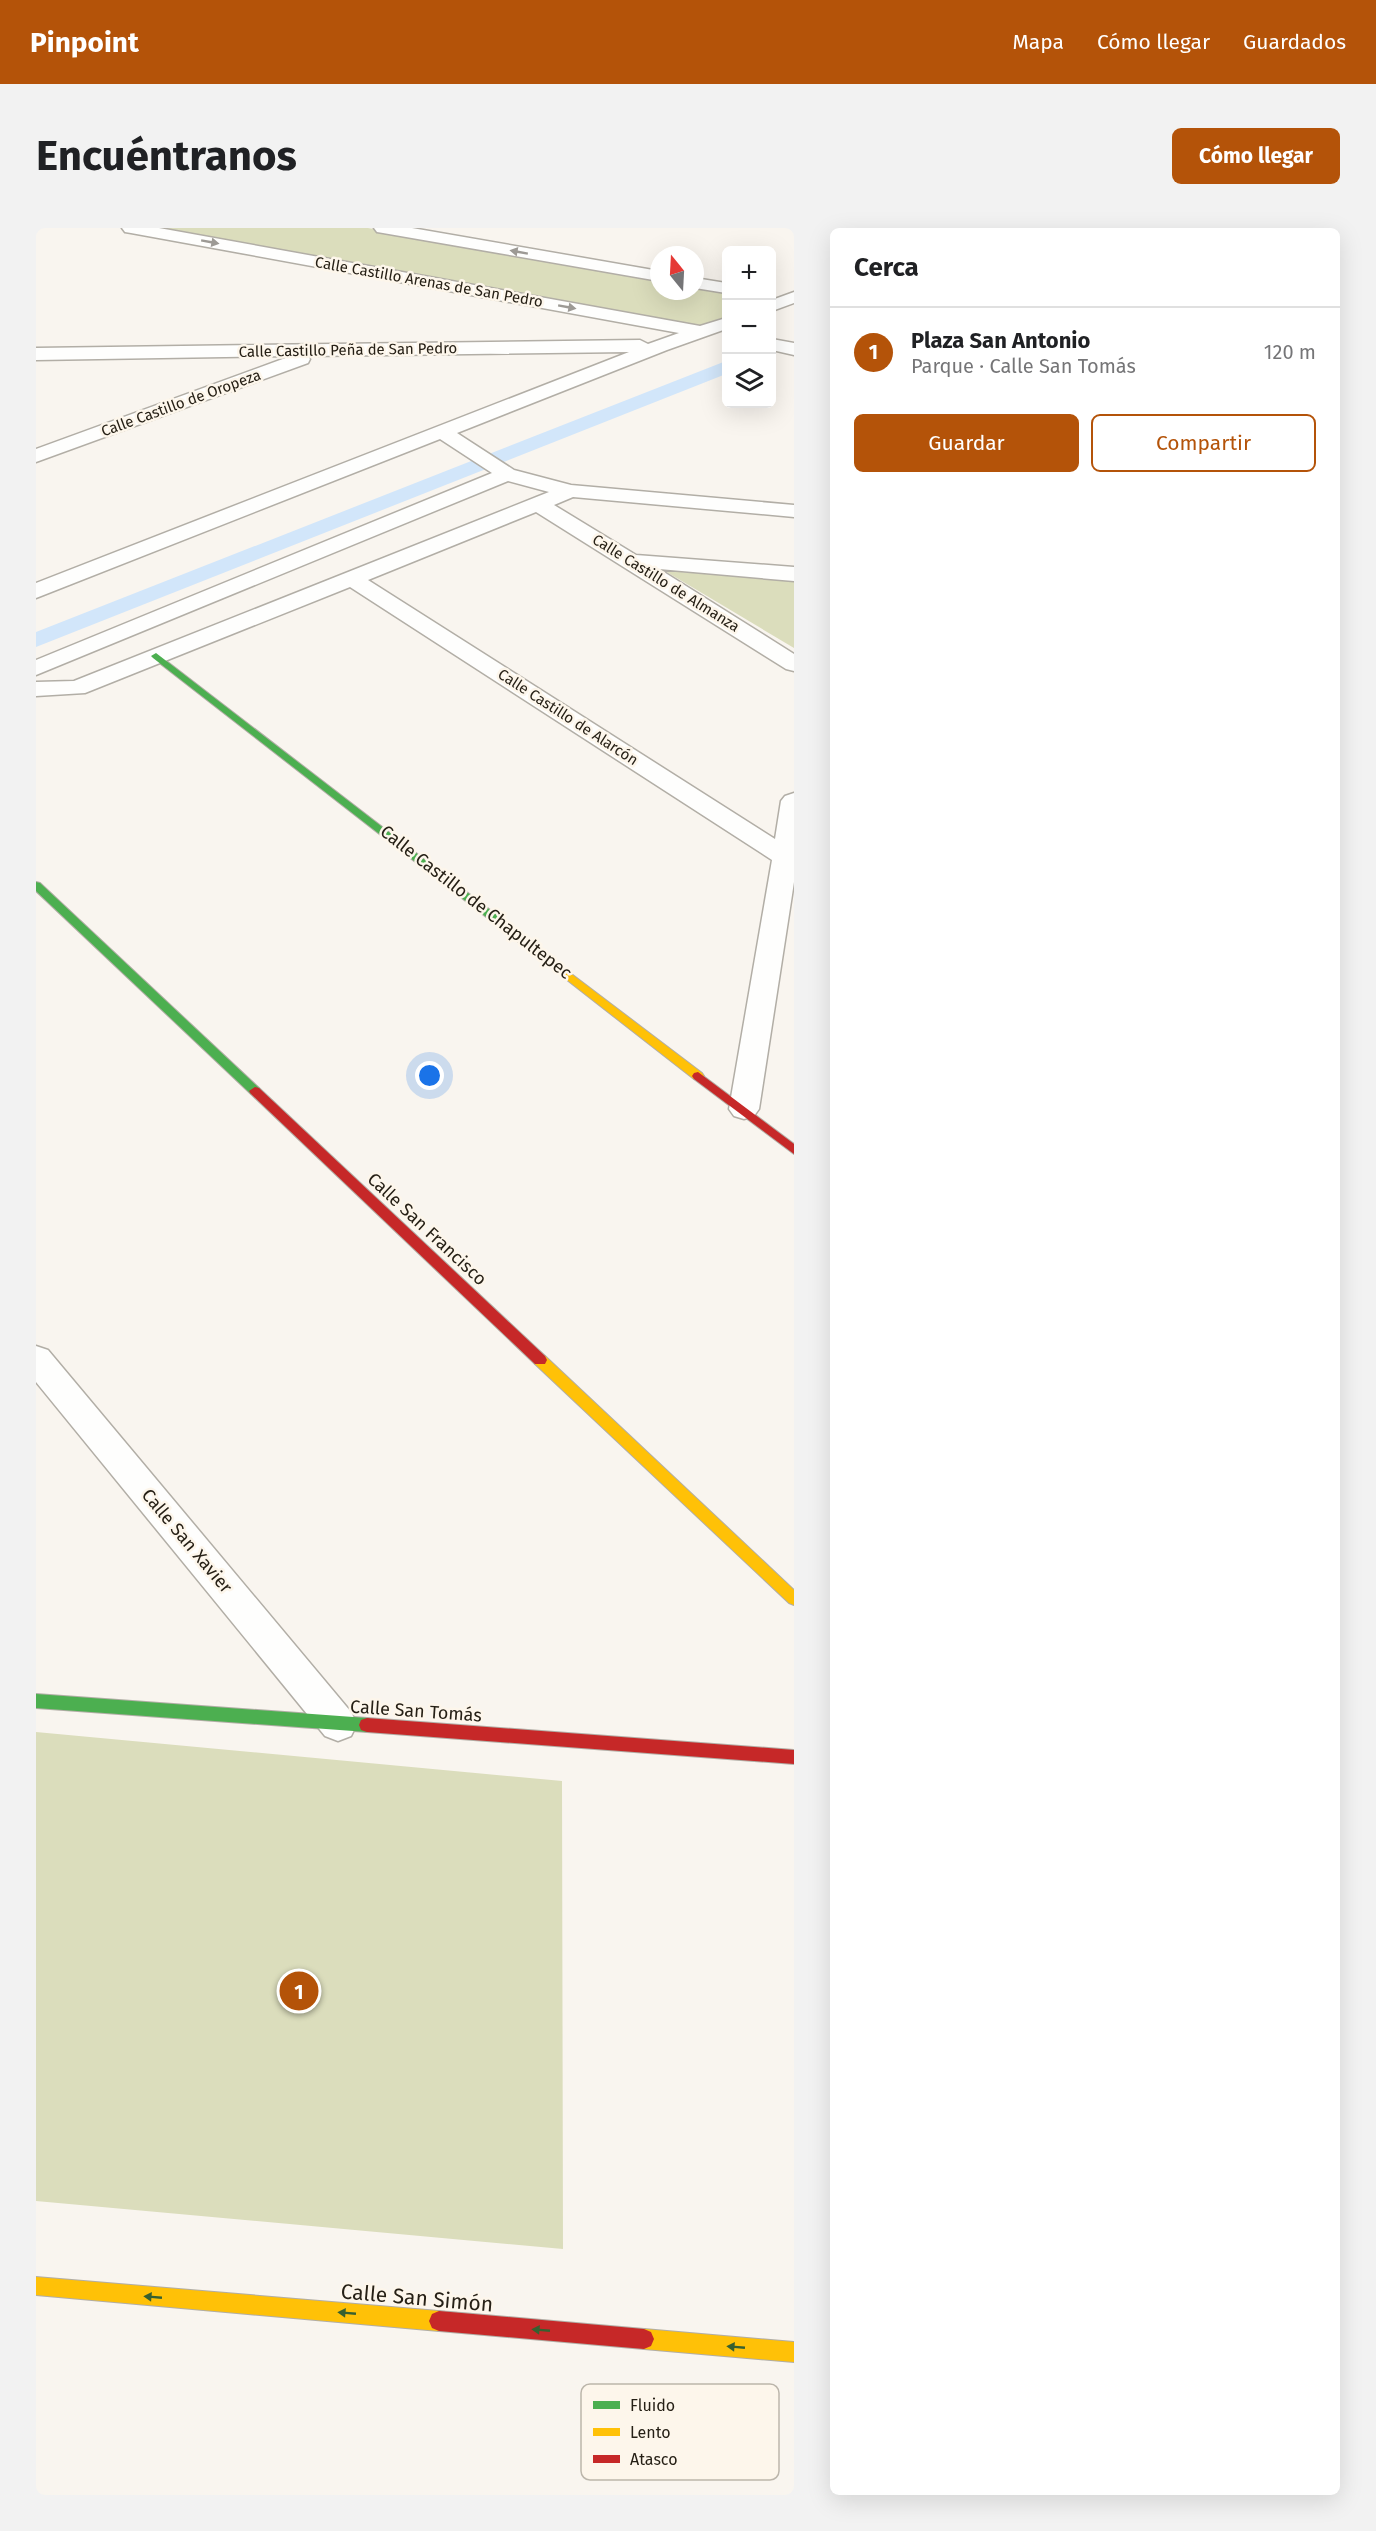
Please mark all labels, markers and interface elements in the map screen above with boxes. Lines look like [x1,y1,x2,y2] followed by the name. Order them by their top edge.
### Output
[30,26,139,59] text: Pinpoint
[1012,29,1064,55] text: Mapa
[1097,29,1210,55] text: Cómo llegar
[1243,29,1346,55] text: Guardados
[1172,128,1340,184] button: Cómo llegar
[36,131,297,181] text: Encuéntranos
[200,238,219,247] one-way arrow
[650,246,704,300] north arrow
[722,246,776,408] map controls
[722,246,776,300] button: +
[509,247,528,256] one-way arrow
[854,252,919,283] text: Cerca
[314,253,544,311] street label: Calle Castillo Arenas de San Pedro
[722,300,776,354] button: −
[557,303,576,312] one-way arrow
[911,327,1090,354] text: Plaza San Antonio
[239,339,457,361] street label: Calle Castillo Peña de San Pedro
[869,340,878,364] text: 1
[1264,340,1316,364] text: 120 m
[722,354,776,408] button: layers
[911,354,1136,378] text: Parque · Calle San Tomás
[99,366,263,440] street label: Calle Castillo de Oropeza
[854,414,1079,472] button: Guardar
[1091,414,1316,472] button: Compartir
[589,530,743,636] street label: Calle Castillo de Almanza
[495,665,641,769] street label: Calle Castillo de Alarcón
[376,820,576,984] street label: Calle Castillo de Chapultepec
[415,1061,444,1090] your location
[363,1168,491,1290] street label: Calle San Francisco
[137,1484,237,1598] street label: Calle San Xavier
[350,1695,482,1727] street label: Calle San Tomás
[280,1968,318,2014] pin: 1
[340,2278,494,2318] street label: Calle San Simón
[143,2292,162,2301] one-way arrow
[338,2308,357,2318] one-way arrow
[532,2325,551,2335] one-way arrow
[726,2342,745,2352] one-way arrow
[581,2384,779,2480] legend
[630,2396,675,2415] text: Fluido
[630,2423,671,2442] text: Lento
[630,2450,678,2469] text: Atasco

